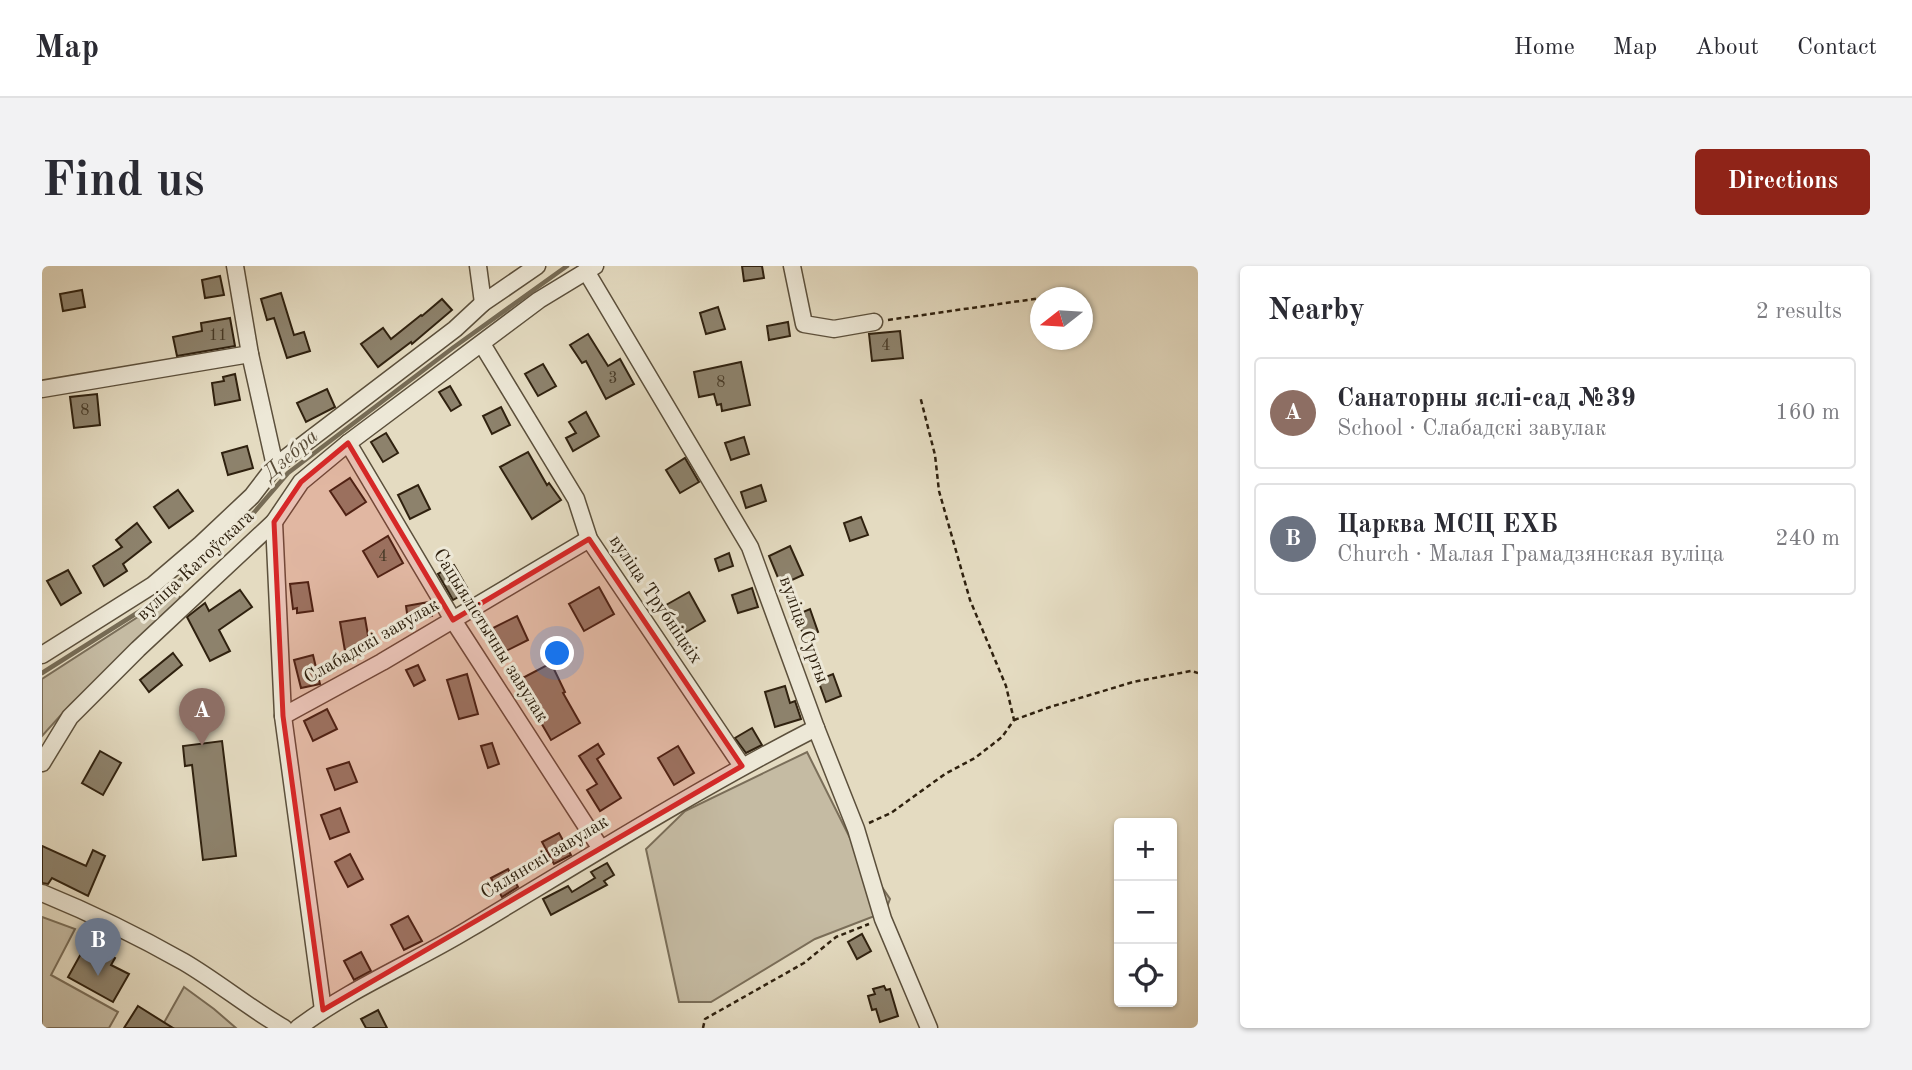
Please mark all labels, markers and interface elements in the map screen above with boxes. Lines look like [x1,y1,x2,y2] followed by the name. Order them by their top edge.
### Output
[35,32,99,65] text: Map
[1514,36,1575,60] text: Home
[1613,36,1657,60] text: Map
[1695,36,1759,60] text: About
[1797,36,1877,60] text: Contact
[1695,149,1870,215] button: Directions
[42,158,205,207] text: Find us
[1030,287,1093,350] north arrow
[1268,296,1365,326] text: Nearby
[1756,300,1842,323] text: 2 results
[209,328,227,344] house number: 11
[881,338,891,354] house number: 4
[608,371,618,387] house number: 3
[716,375,726,391] house number: 8
[1337,386,1636,412] text: Санаторны яслі-сад №39
[1284,401,1302,424] text: A
[1775,401,1840,424] text: 160 m
[80,403,90,419] house number: 8
[1337,417,1607,440] text: School · Слабадскі завулак
[257,426,322,486] water label: Дзебра
[134,507,259,625] street label: вуліца Катоўскага
[1337,512,1558,538] text: Царква МСЦ ЕХБ
[1285,527,1301,550] text: B
[1775,527,1840,550] text: 240 m
[605,532,705,668] street label: вуліца Трубніцкіх
[1337,543,1724,566] text: Church · Малая Грамадзянская вуліца
[429,546,551,726] street label: Сацыялістычны завулак
[378,549,388,565] house number: 4
[775,574,831,686] street label: вуліца Сурты
[301,595,443,688] street label: Слабадскі завулак
[540,636,574,670] your location
[179,688,225,746] pin: A
[478,812,612,903] street label: Сялянскі завулак
[1114,818,1177,1007] map controls
[1114,818,1177,881] button: +
[1114,881,1177,944] button: −
[75,918,121,976] pin: B
[1114,944,1177,1007] button: locate

